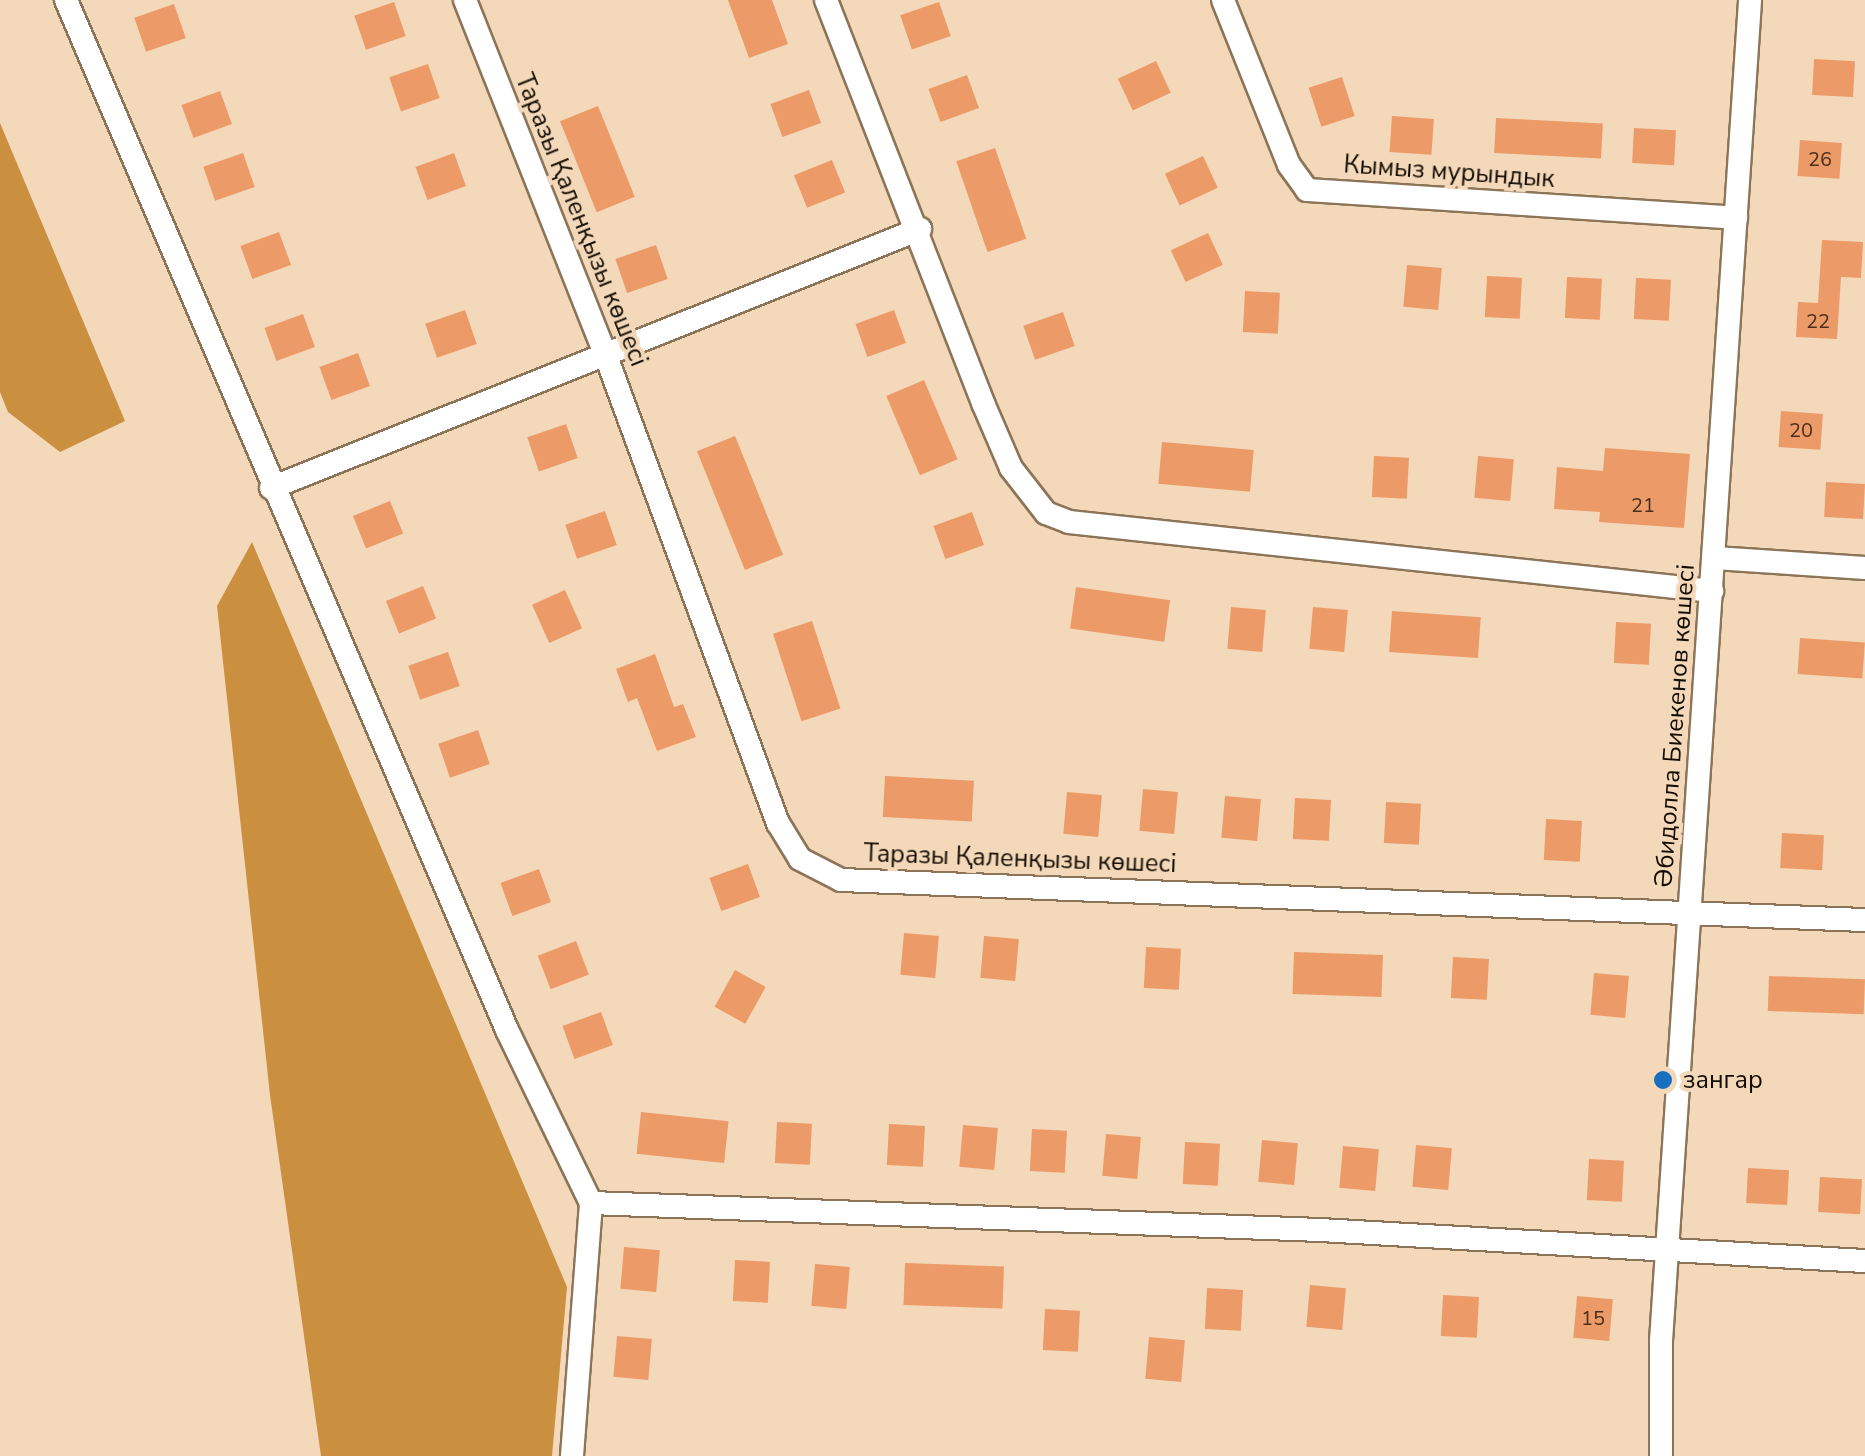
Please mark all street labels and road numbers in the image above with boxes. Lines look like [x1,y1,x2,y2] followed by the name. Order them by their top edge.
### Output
[508,69,654,371] street label: Таразы Қаленқызы көшесі
[1343,150,1555,194] street label: Кымыз мурындык
[1649,563,1701,889] street label: Әбидолла Биекенов көшесі
[863,839,1177,879] street label: Таразы Қаленқызы көшесі

